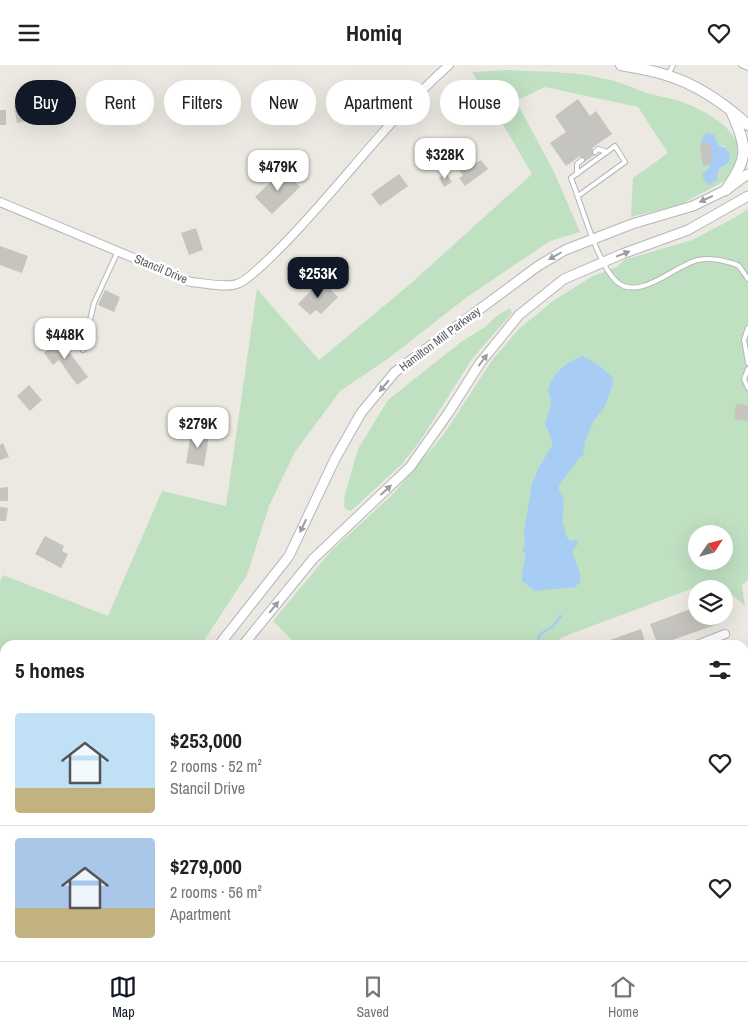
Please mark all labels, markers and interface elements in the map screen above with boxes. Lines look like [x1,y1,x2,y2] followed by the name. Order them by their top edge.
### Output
[346,18,402,48] text: Homiq
[15,19,43,47] icon: menu
[705,19,733,47] icon: heart
[15,80,76,125] chip: Buy
[86,80,154,125] chip: Rent
[164,80,241,125] chip: Filters
[251,80,316,125] chip: New
[326,80,430,125] chip: Apartment
[440,80,519,125] chip: House
[410,137,480,180] pin: $328K
[426,143,464,165] text: $328K
[243,149,313,192] pin: $479K
[259,155,297,177] text: $479K
[699,196,713,204] one-way arrow
[616,250,631,258] one-way arrow
[132,251,190,287] street label: Stancil Drive
[548,252,561,261] one-way arrow
[283,257,353,299] pin: $253K
[299,262,337,284] text: $253K
[396,303,484,375] street label: Hamilton Mill Parkway
[30,317,100,360] pin: $448K
[46,323,84,345] text: $448K
[477,354,488,367] one-way arrow
[378,379,389,392] one-way arrow
[163,407,233,449] pin: $279K
[179,412,217,434] text: $279K
[379,484,391,496] one-way arrow
[299,519,307,533] one-way arrow
[688,525,732,570] north arrow
[688,525,733,625] map controls
[688,580,733,625] button: layers
[268,601,279,614] one-way arrow
[15,656,85,685] text: 5 homes
[706,656,734,684] icon: filters
[170,726,242,755] text: $253,000
[55,733,115,793] icon: home
[706,749,734,777] icon: heart
[170,755,262,777] text: 2 rooms · 52 m²
[170,777,245,799] text: Stancil Drive
[170,852,242,881] text: $279,000
[55,858,115,918] icon: home
[706,874,734,902] icon: heart
[170,881,262,903] text: 2 rooms · 56 m²
[170,903,231,925] text: Apartment
[109,973,137,1021] tab: Map
[356,973,389,1021] tab: Saved
[608,973,639,1021] tab: Home

